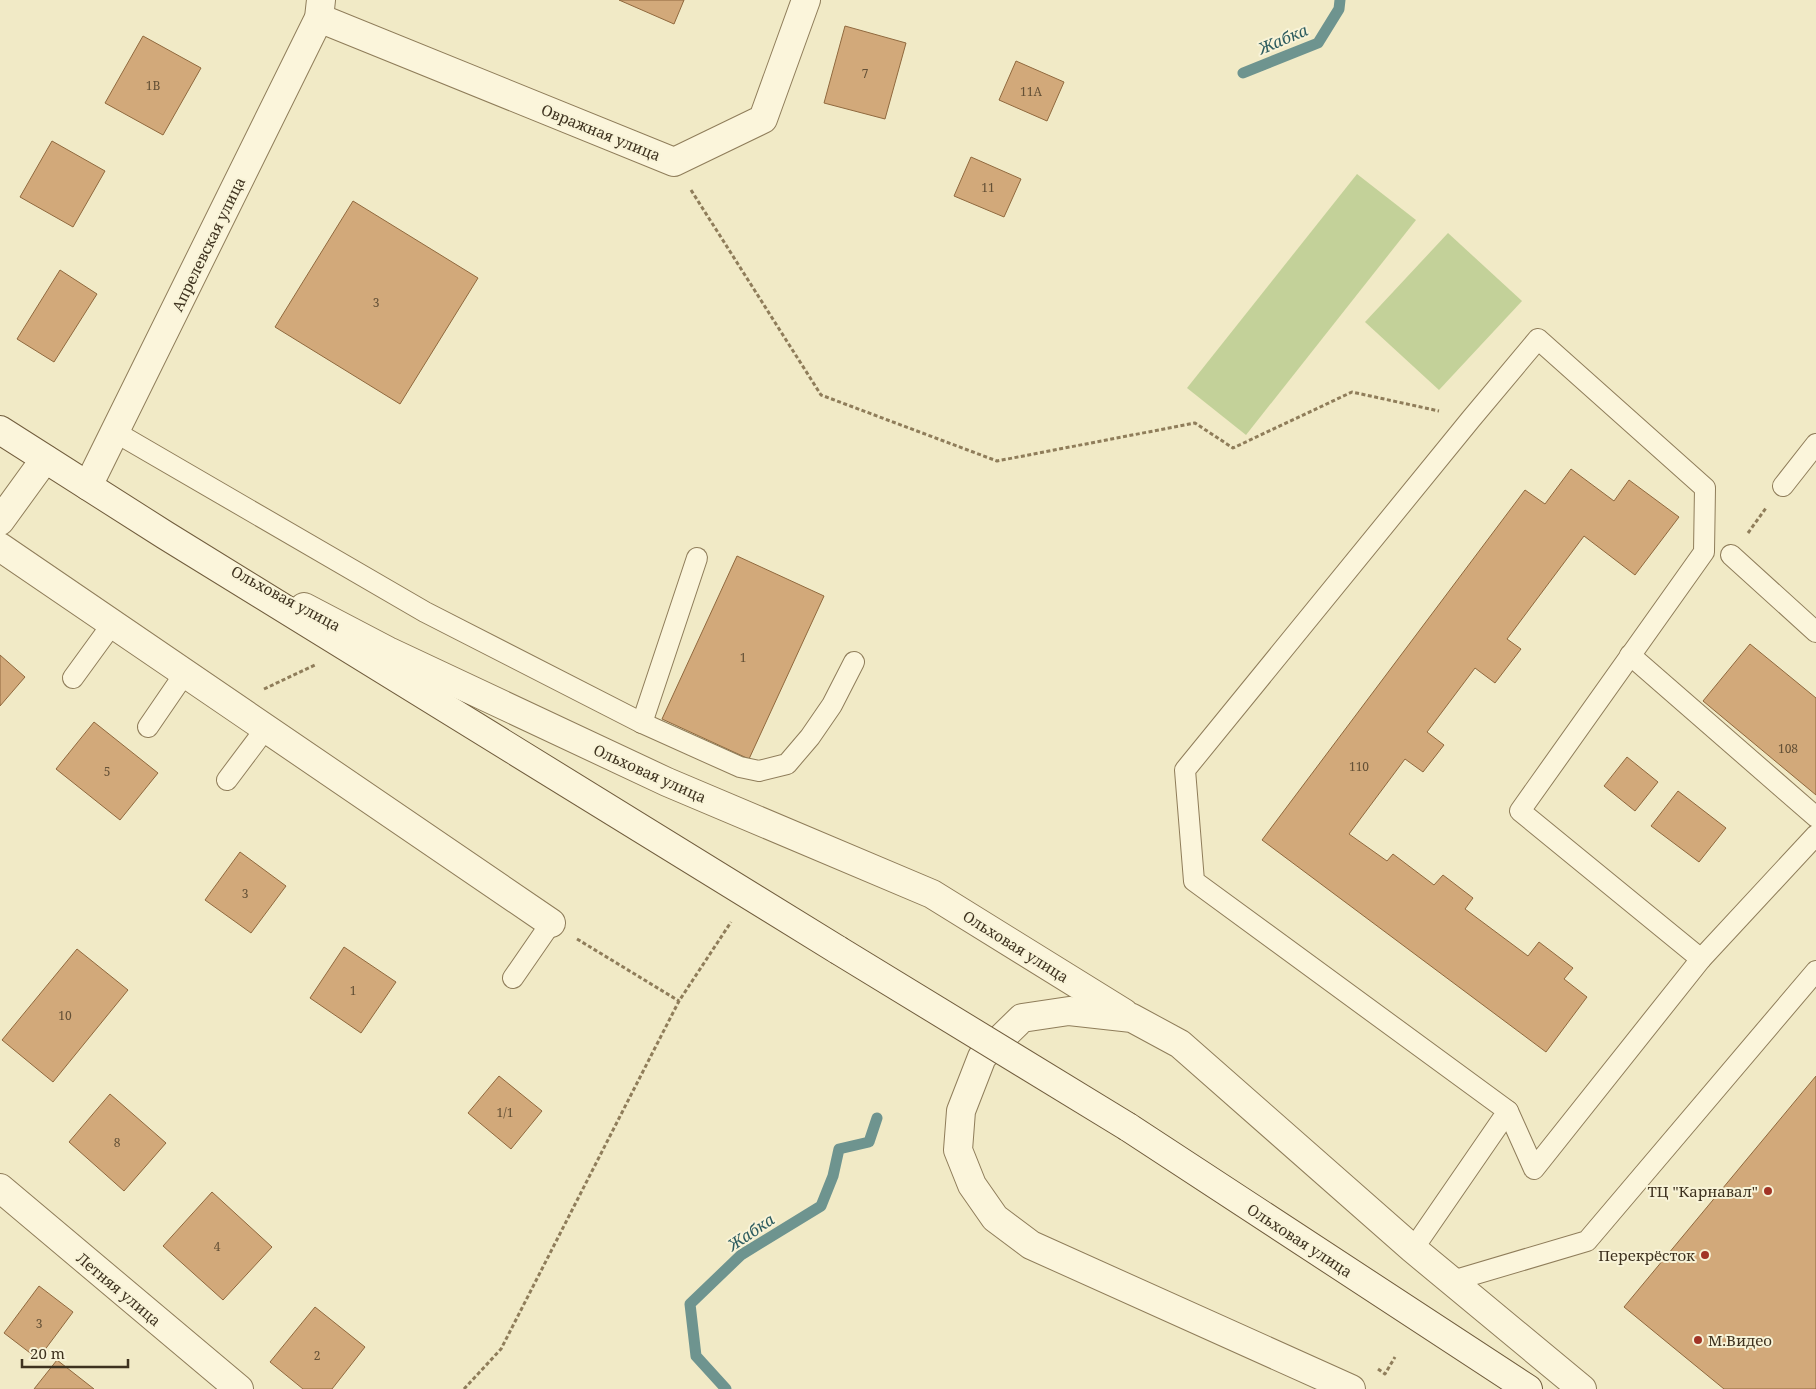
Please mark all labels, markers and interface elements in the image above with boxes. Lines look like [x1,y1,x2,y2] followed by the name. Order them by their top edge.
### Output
[1253,19,1311,60] water label: Жабка
[862,65,869,82] house number: 7
[146,77,160,94] house number: 1В
[1020,83,1042,100] house number: 11А
[538,99,664,165] street label: Овражная улица
[167,173,249,315] street label: Апрелевская улица
[981,179,995,196] house number: 11
[373,294,380,311] house number: 3
[228,561,344,635] street label: Ольховая улица
[740,649,746,666] house number: 1
[591,739,709,807] street label: Ольховая улица
[1778,740,1798,757] house number: 108
[1349,758,1369,775] house number: 110
[104,763,110,780] house number: 5
[242,885,249,902] house number: 3
[959,905,1073,987] street label: Ольховая улица
[350,982,356,999] house number: 1
[58,1007,72,1024] house number: 10
[497,1104,513,1121] house number: 1/1
[114,1134,121,1151] house number: 8
[1647,1181,1758,1201] place label: ТЦ "Карнавал"
[1762,1185,1774,1197] marker: ТЦ "Карнавал"
[1244,1199,1356,1281] street label: Ольховая улица
[722,1208,779,1257] water label: Жабка
[214,1238,221,1255] house number: 4
[1598,1245,1695,1265] place label: Перекрёсток
[73,1248,165,1330] street label: Летняя улица
[1699,1249,1711,1261] marker: Перекрёсток
[36,1315,43,1332] house number: 3
[1708,1330,1772,1350] place label: М.Видео
[1692,1334,1704,1346] marker: М.Видео
[22,1336,129,1368] scale bar
[30,1343,65,1363] text: 20 m
[314,1347,320,1364] house number: 2

